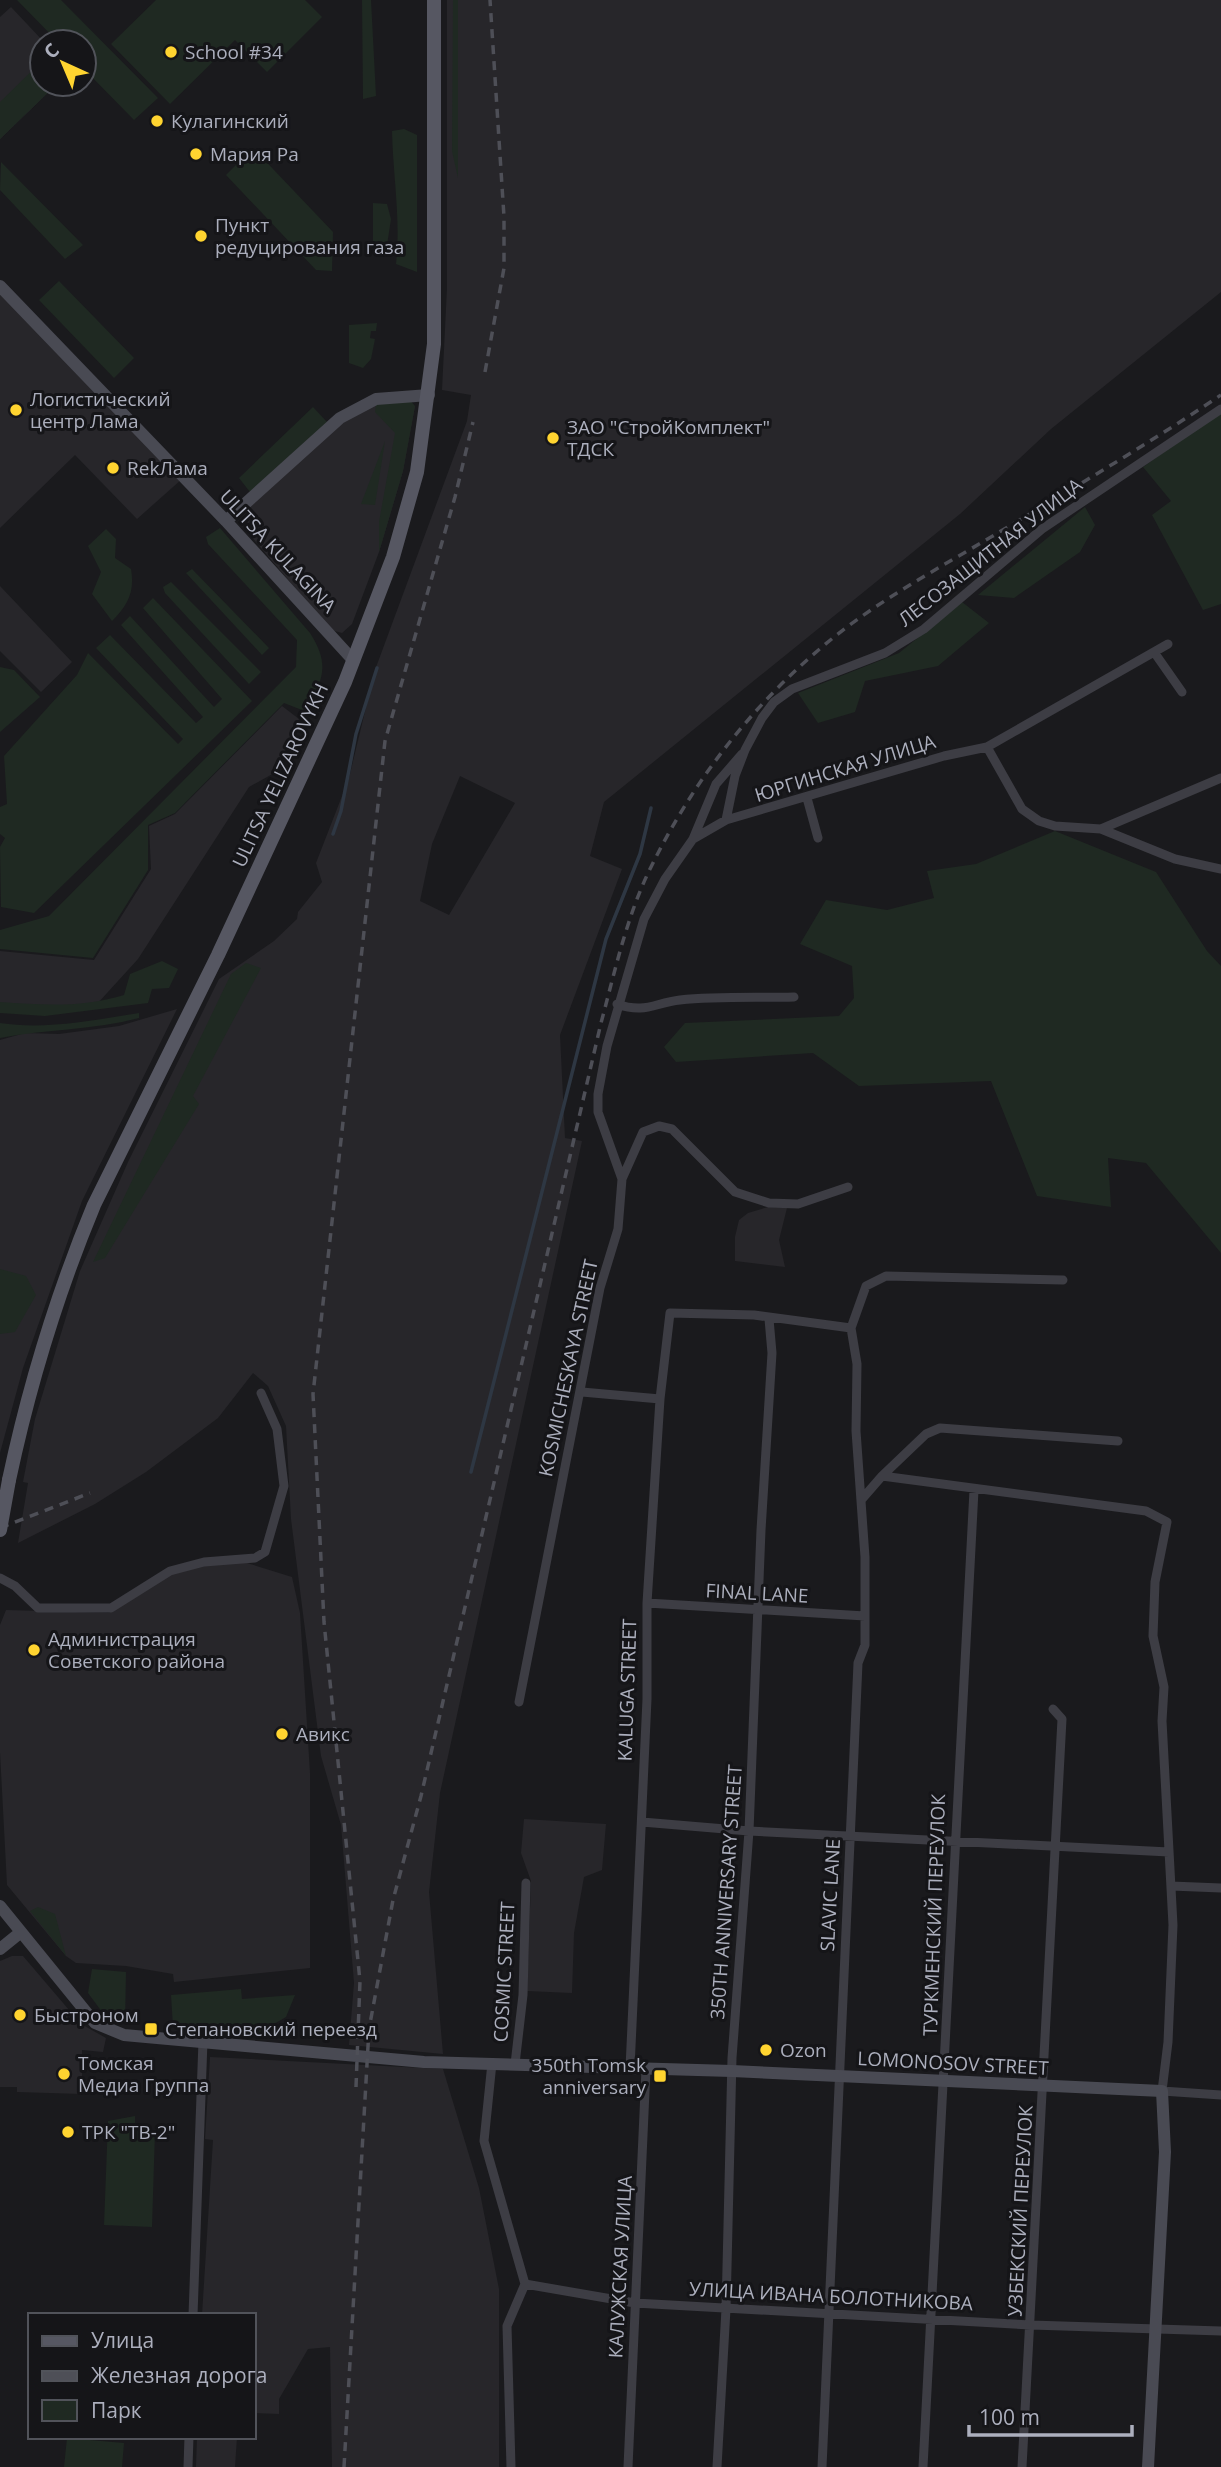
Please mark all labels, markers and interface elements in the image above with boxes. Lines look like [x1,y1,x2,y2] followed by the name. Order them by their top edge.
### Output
[28,28,98,98] north arrow
[38,37,65,64] text: С
[185,39,283,65] place label: School #34
[163,44,179,60] marker: School #34
[171,108,289,134] place label: Кулагинский
[149,113,165,129] marker: Кулагинский
[210,141,299,167] place label: Мария Ра
[188,146,204,162] marker: Мария Ра
[215,212,404,260] place label: Пункт редуцирования газа
[193,228,209,244] marker: Пункт редуцирования газа
[30,386,170,434] place label: Логистический центр Лама
[8,402,24,418] marker: Логистический центр Лама
[567,414,770,462] place label: ЗАО "СтройКомплект" ТДСК
[545,430,561,446] marker: ЗАО "СтройКомплект" ТДСК
[127,455,208,481] place label: RekЛама
[105,460,121,476] marker: RekЛама
[893,472,1087,632] street label: ЛЕСОЗАЩИТНАЯ УЛИЦА
[214,484,342,618] street label: ULITSA KULAGINA
[226,679,334,871] street label: ULITSA YELIZAROVYKH
[751,728,939,808] street label: ЮРГИНСКАЯ УЛИЦА
[532,1256,604,1479] street label: KOSMICHESKAYA STREET
[705,1577,809,1609] street label: FINAL LANE
[612,1618,642,1762] street label: KALUGA STREET
[48,1626,225,1674] place label: Администрация Советского района
[26,1642,42,1658] marker: Администрация Советского района
[296,1721,350,1747] place label: Авикс
[274,1726,290,1742] marker: Авикс
[704,1763,748,2020] street label: 350TH ANNIVERSARY STREET
[917,1793,951,2036] street label: ТУРКМЕНСКИЙ ПЕРЕУЛОК
[814,1838,846,1952] street label: SLAVIC LANE
[487,1901,521,2043] street label: COSMIC STREET
[34,2002,139,2028] place label: Быстроном
[12,2007,28,2023] marker: Быстроном
[165,2016,377,2042] place label: Степановский переезд
[143,2021,159,2037] marker: Степановский переезд
[780,2037,827,2063] place label: Ozon
[758,2042,774,2058] marker: Ozon
[857,2045,1050,2081] street label: LOMONOSOV STREET
[78,2050,209,2098] place label: Томская Медиа Группа
[532,2052,646,2100] place label: 350th Tomsk anniversary
[56,2066,72,2082] marker: Томская Медиа Группа
[652,2068,668,2084] marker: 350th Tomsk anniversary
[1001,2104,1039,2317] street label: УЗБЕКСКИЙ ПЕРЕУЛОК
[82,2119,175,2145] place label: ТРК "ТВ-2"
[60,2124,76,2140] marker: ТРК "ТВ-2"
[602,2175,638,2359] street label: КАЛУЖСКАЯ УЛИЦА
[688,2276,974,2316] street label: УЛИЦА ИВАНА БОЛОТНИКОВА
[28,2313,256,2439] legend
[91,2326,154,2354] text: Улица
[91,2361,267,2389] text: Железная дорога
[969,2394,1132,2438] scale bar
[91,2396,142,2424] text: Парк
[979,2403,1040,2431] text: 100 m

